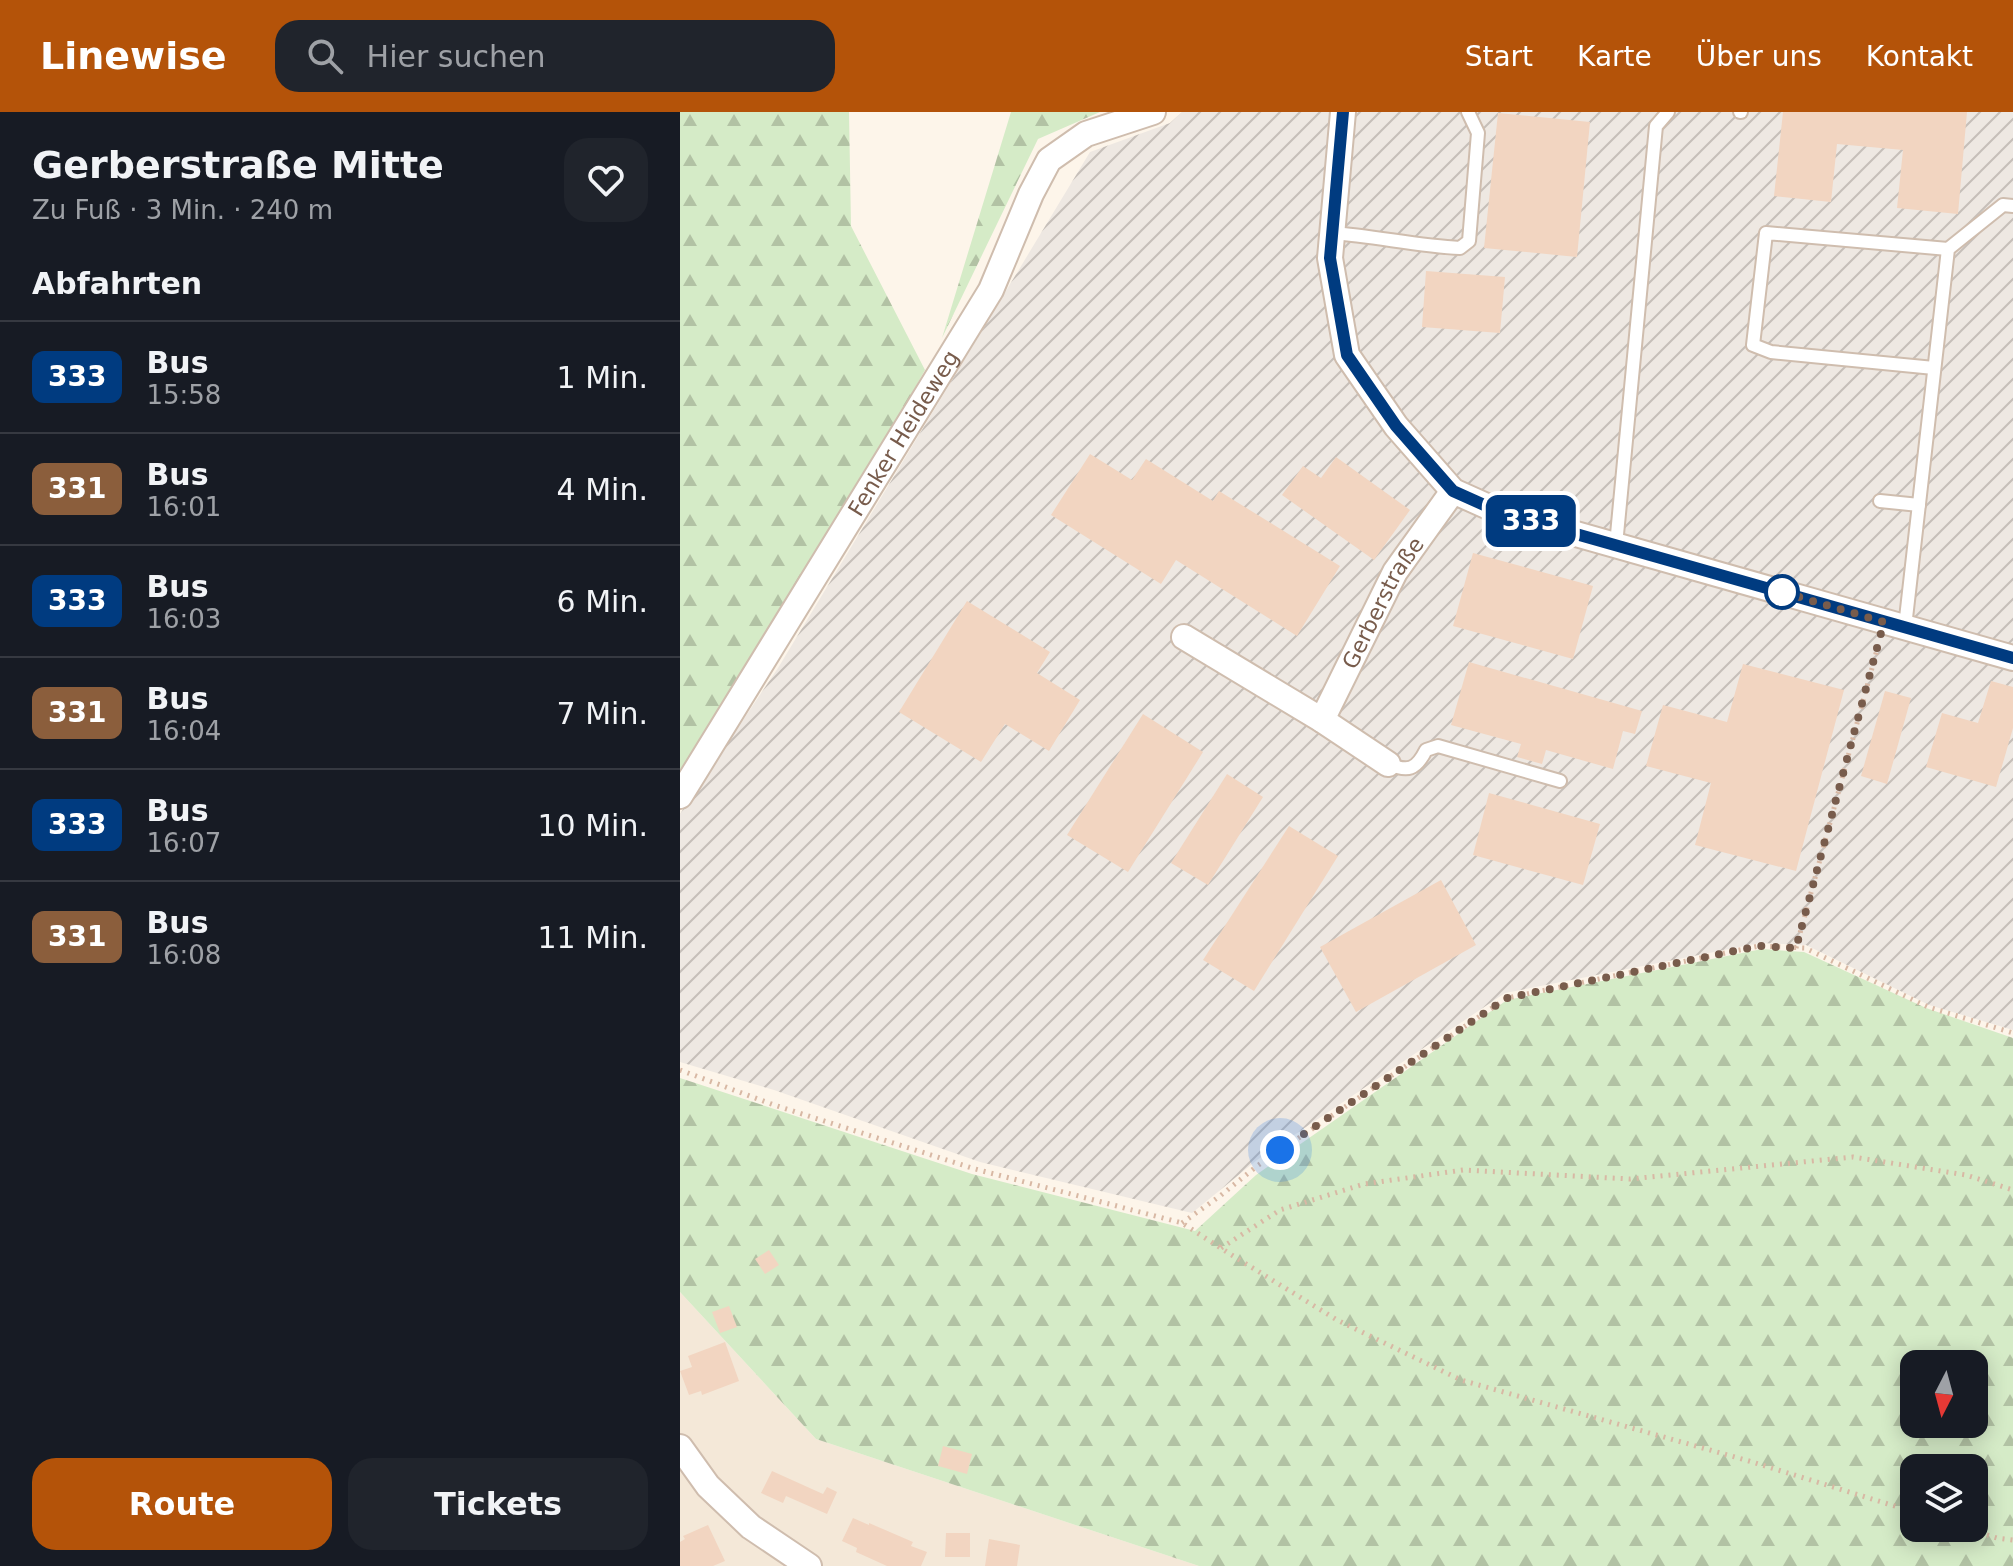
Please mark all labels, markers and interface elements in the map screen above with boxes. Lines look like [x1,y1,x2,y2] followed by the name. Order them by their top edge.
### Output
[275,20,835,92] search box
[40,34,227,78] text: Linewise
[303,34,347,78] icon: search
[367,39,545,74] text: Hier suchen
[1465,40,1533,73] text: Start
[1577,40,1652,73] text: Karte
[1696,40,1822,73] text: Über uns
[1866,40,1973,73] text: Kontakt
[564,138,648,222] button: heart
[32,143,444,187] text: Gerberstraße Mitte
[32,195,333,225] text: Zu Fuß · 3 Min. · 240 m
[32,266,202,301] text: Abfahrten
[146,345,209,380] text: Bus
[843,346,964,521] street label: Fenker Heideweg
[48,360,106,393] text: 333
[557,360,648,395] text: 1 Min.
[146,380,221,410] text: 15:58
[146,457,209,492] text: Bus
[48,472,106,505] text: 331
[557,472,648,507] text: 4 Min.
[146,492,221,522] text: 16:01
[1485,495,1577,547] line badge: 333
[1502,504,1560,537] text: 333
[1337,532,1429,673] street label: Gerberstraße
[146,569,209,604] text: Bus
[1765,575,1799,609] unlabelled marker
[48,584,106,617] text: 333
[557,584,648,619] text: 6 Min.
[146,604,221,634] text: 16:03
[146,681,209,716] text: Bus
[48,696,106,729] text: 331
[557,696,648,731] text: 7 Min.
[146,716,221,746] text: 16:04
[146,793,209,828] text: Bus
[48,808,106,841] text: 333
[538,808,648,843] text: 10 Min.
[146,828,221,858] text: 16:07
[146,905,209,940] text: Bus
[48,920,106,953] text: 331
[538,920,648,955] text: 11 Min.
[146,940,221,970] text: 16:08
[1260,1130,1300,1170] your location
[1900,1350,1988,1438] north arrow
[1900,1350,1988,1542] map controls
[1900,1454,1988,1542] button: layers
[32,1458,332,1550] button: Route
[348,1458,648,1550] button: Tickets

